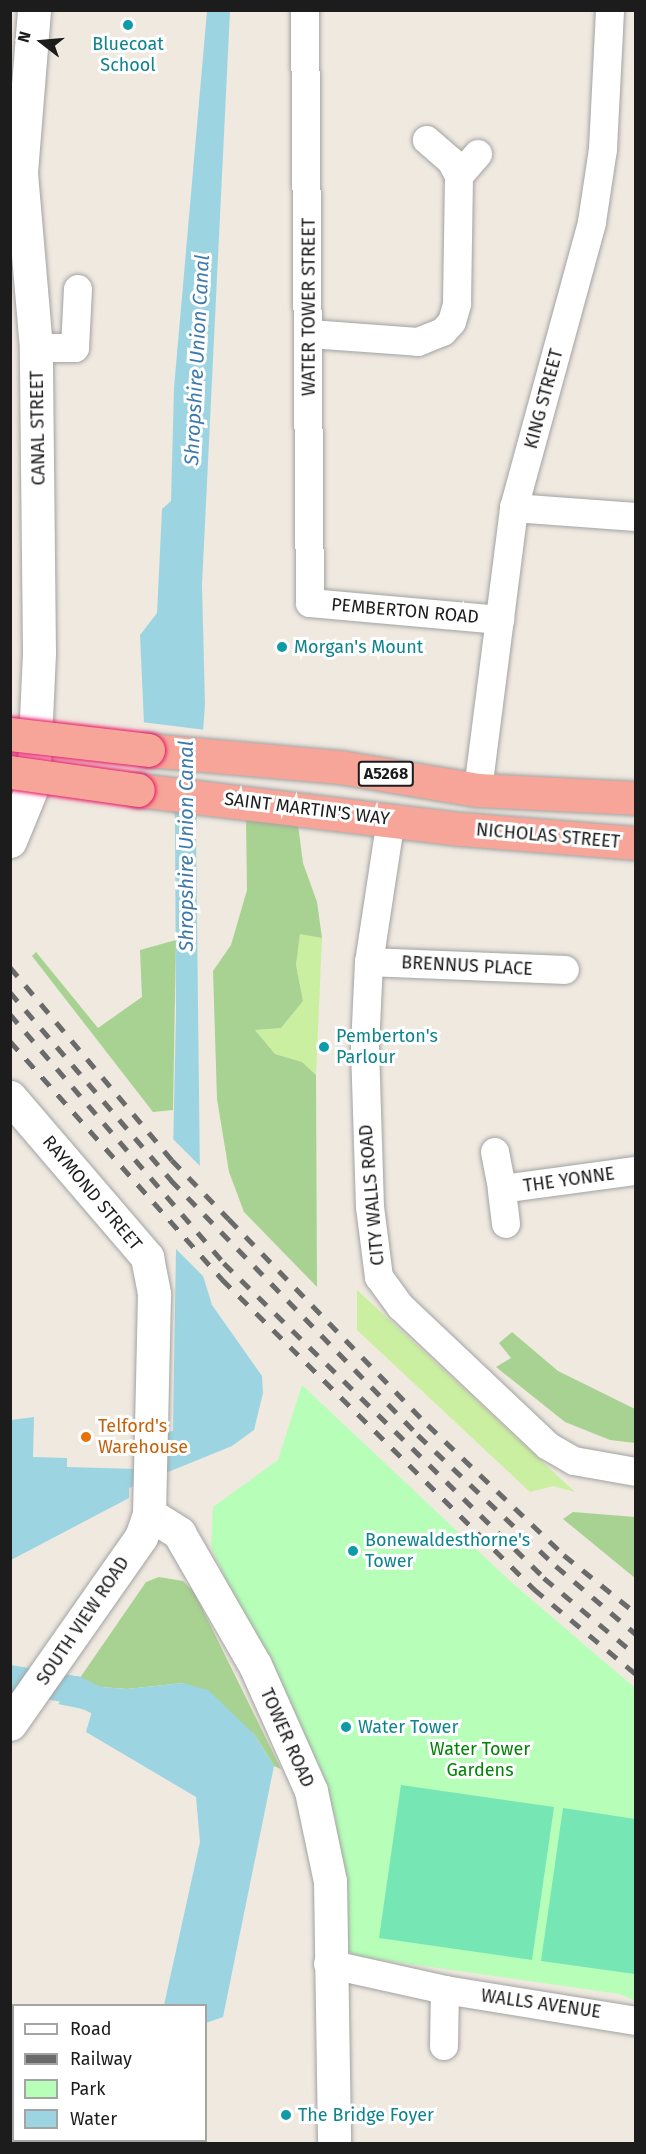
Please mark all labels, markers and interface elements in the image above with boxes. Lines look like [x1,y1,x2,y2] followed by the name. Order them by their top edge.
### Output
[12,12,72,72] north arrow
[121,18,135,32] marker: Bluecoat School
[14,29,35,45] text: N
[92,34,164,76] place label: Bluecoat School
[298,218,320,396] street label: WATER TOWER STREET
[179,254,215,466] water label: Shropshire Union Canal
[520,347,568,451] street label: KING STREET
[26,370,50,486] street label: CANAL STREET
[330,594,480,628] street label: PEMBERTON ROAD
[294,636,423,658] place label: Morgan's Mount
[275,640,289,654] marker: Morgan's Mount
[174,741,198,951] water label: Shropshire Union Canal
[358,761,414,787] road number: A5268
[223,788,391,830] street label: SAINT MARTIN'S WAY
[475,819,621,853] street label: NICHOLAS STREET
[401,952,533,980] street label: BRENNUS PLACE
[336,1026,438,1068] place label: Pemberton's Parlour
[317,1040,331,1054] marker: Pemberton's Parlour
[355,1123,389,1267] street label: CITY WALLS ROAD
[38,1131,146,1255] street label: RAYMOND STREET
[522,1163,616,1197] street label: THE YONNE
[98,1416,188,1458] place label: Telford's Warehouse
[79,1430,93,1444] marker: Telford's Warehouse
[365,1530,530,1572] place label: Bonewaldesthorne's Tower
[346,1544,360,1558] marker: Bonewaldesthorne's Tower
[32,1553,134,1689] street label: SOUTH VIEW ROAD
[256,1685,318,1791] street label: TOWER ROAD
[358,1716,458,1738] place label: Water Tower
[339,1720,353,1734] marker: Water Tower
[430,1739,530,1782] park label: Water Tower Gardens
[480,1985,602,2023] street label: WALLS AVENUE
[12,2004,207,2142] legend
[70,2018,112,2040] text: Road
[70,2048,132,2070] text: Railway
[70,2078,105,2100] text: Park
[298,2104,434,2126] place label: The Bridge Foyer
[70,2108,117,2130] text: Water
[279,2108,293,2122] marker: The Bridge Foyer

